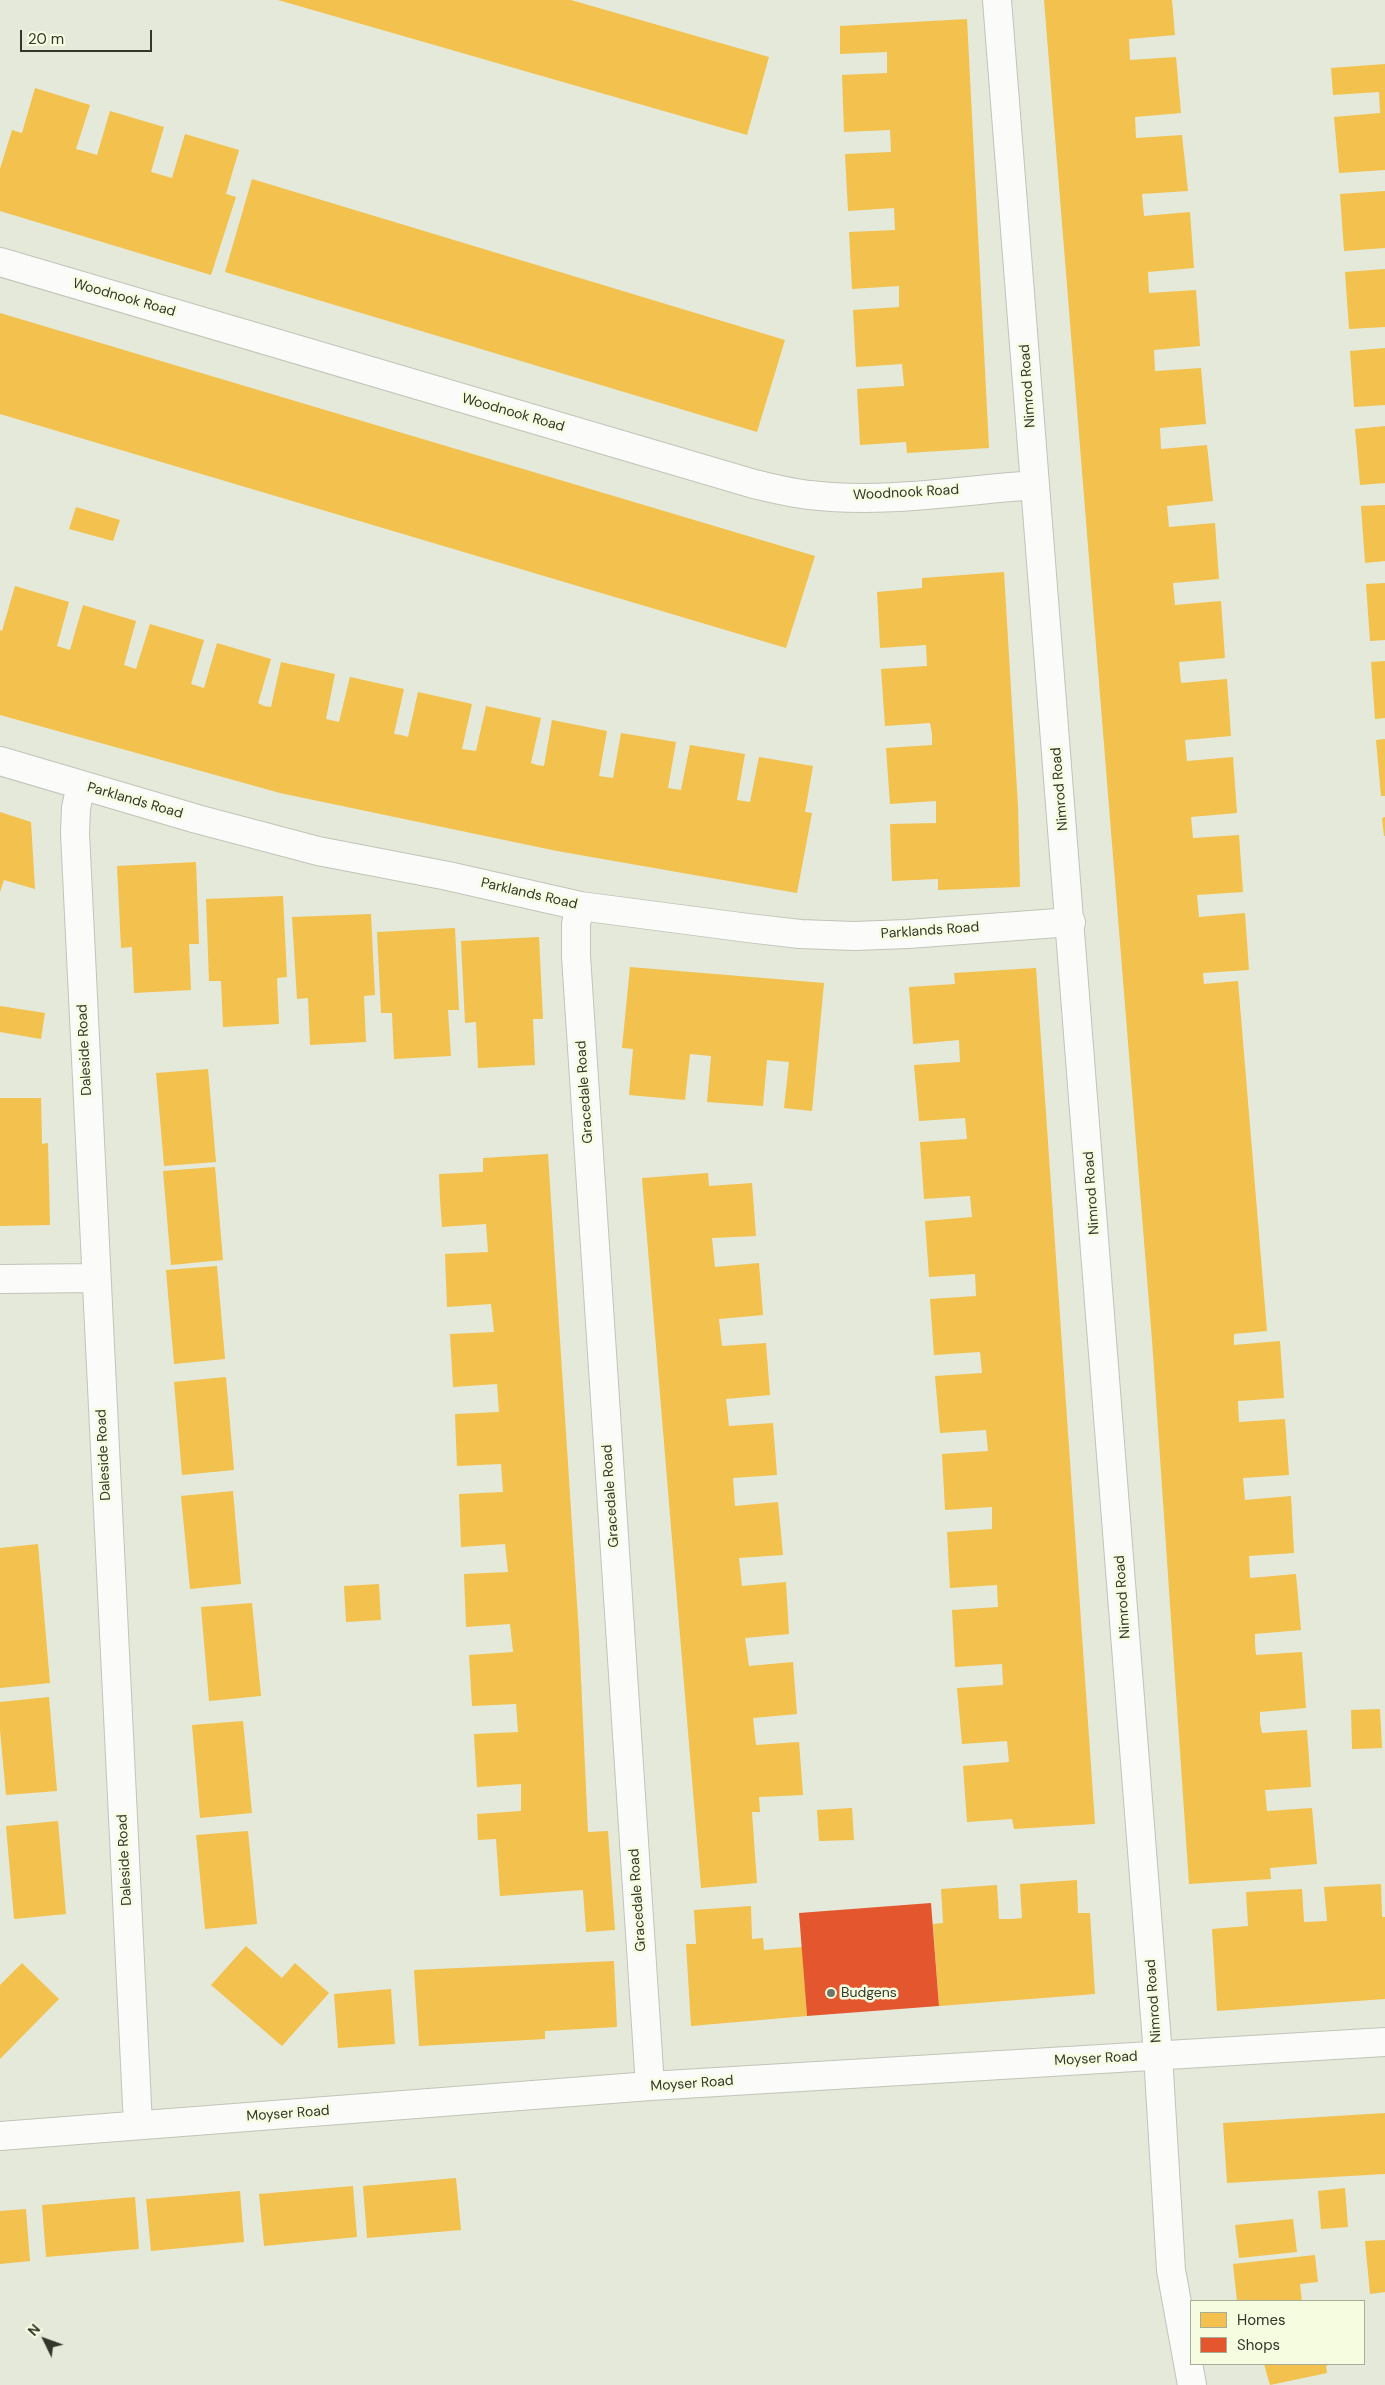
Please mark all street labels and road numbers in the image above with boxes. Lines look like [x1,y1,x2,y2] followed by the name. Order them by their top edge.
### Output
[71,275,177,321] street label: Woodnook Road
[1017,344,1039,428] street label: Nimrod Road
[460,390,566,436] street label: Woodnook Road
[853,482,959,504] street label: Woodnook Road
[1048,747,1072,831] street label: Nimrod Road
[85,779,185,823] street label: Parklands Road
[479,875,579,913] street label: Parklands Road
[880,919,980,943] street label: Parklands Road
[74,1004,96,1096] street label: Daleside Road
[573,1040,597,1144] street label: Gracedale Road
[1081,1151,1103,1235] street label: Nimrod Road
[93,1409,115,1501] street label: Daleside Road
[599,1444,623,1548] street label: Gracedale Road
[1112,1555,1134,1639] street label: Nimrod Road
[114,1814,136,1906] street label: Daleside Road
[626,1848,650,1952] street label: Gracedale Road
[1143,1959,1165,2043] street label: Nimrod Road
[1054,2048,1138,2070] street label: Moyser Road
[650,2073,734,2095] street label: Moyser Road
[246,2103,330,2125] street label: Moyser Road

